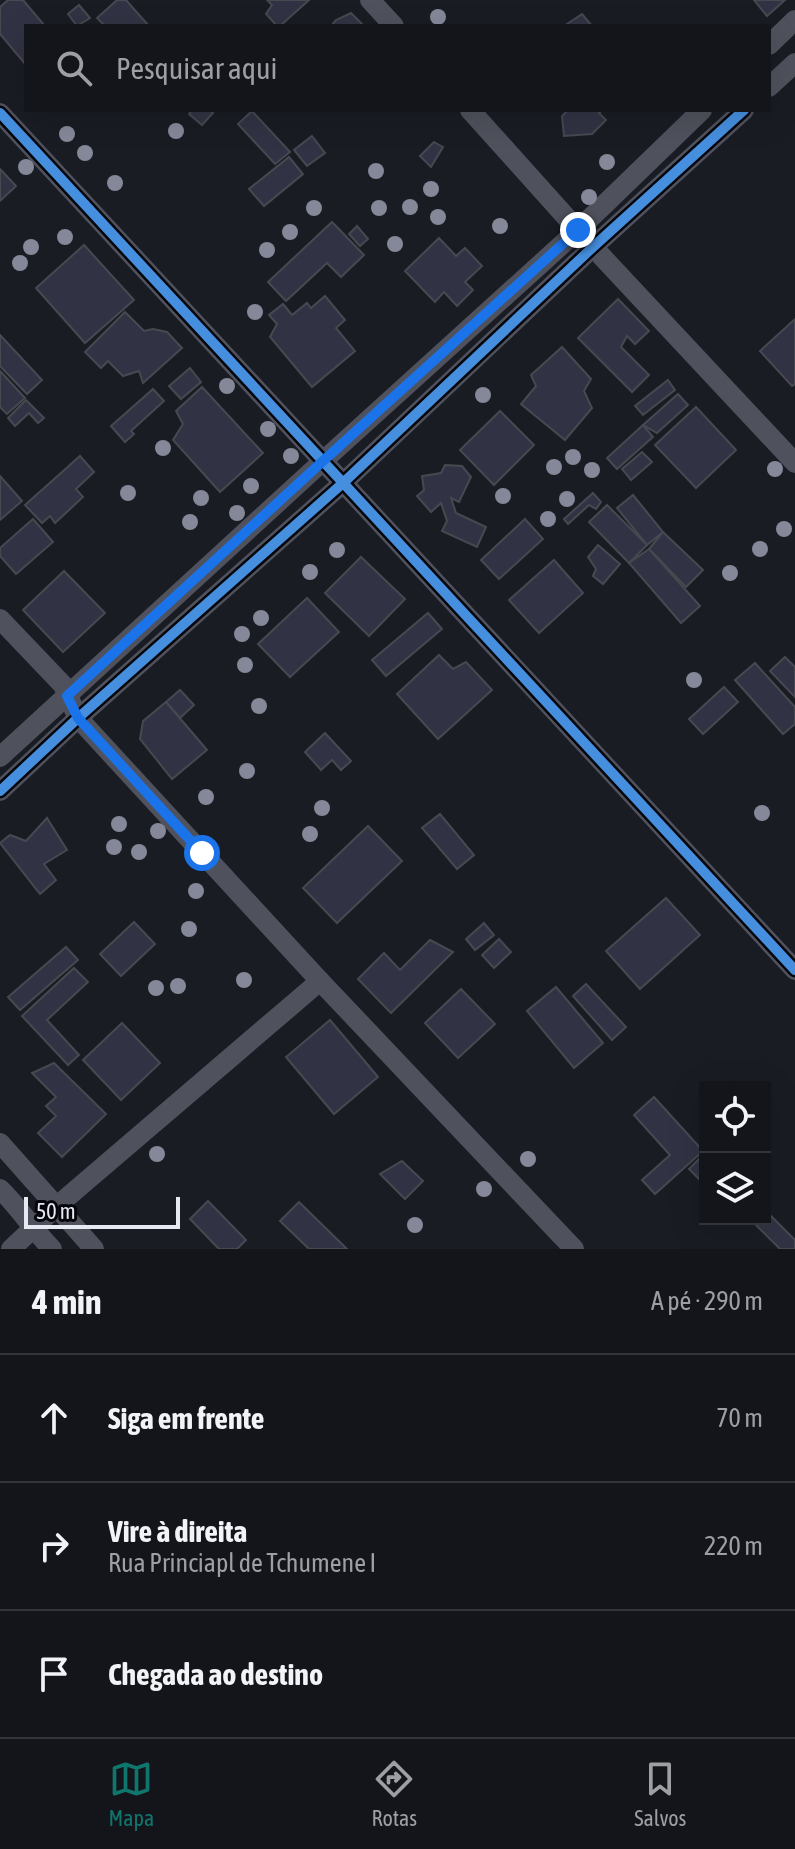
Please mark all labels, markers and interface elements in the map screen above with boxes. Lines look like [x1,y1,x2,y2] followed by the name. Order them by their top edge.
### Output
[24,24,771,112] search box
[52,46,96,90] icon: search
[116,51,277,85] text: Pesquisar aqui
[560,212,596,248] route end
[184,835,220,871] route start
[699,1081,771,1225] map controls
[699,1081,771,1153] button: locate
[699,1153,771,1225] button: layers
[24,1193,180,1229] scale bar
[36,1198,76,1224] text: 50 m
[32,1282,101,1321] text: 4 min
[651,1286,763,1316] text: A pé · 290 m
[32,1396,76,1440] icon: ahead
[108,1401,264,1435] text: Siga em frente
[716,1403,763,1433] text: 70 m
[108,1514,247,1548] text: Vire à direita
[32,1524,76,1568] icon: right
[704,1531,763,1561] text: 220 m
[108,1548,376,1578] text: Rua Princiapl de Tchumene I
[32,1652,76,1696] icon: arrive
[108,1657,323,1691] text: Chegada ao destino
[109,1757,154,1831] tab: Mapa
[371,1757,417,1831] tab: Rotas
[634,1757,686,1831] tab: Salvos

